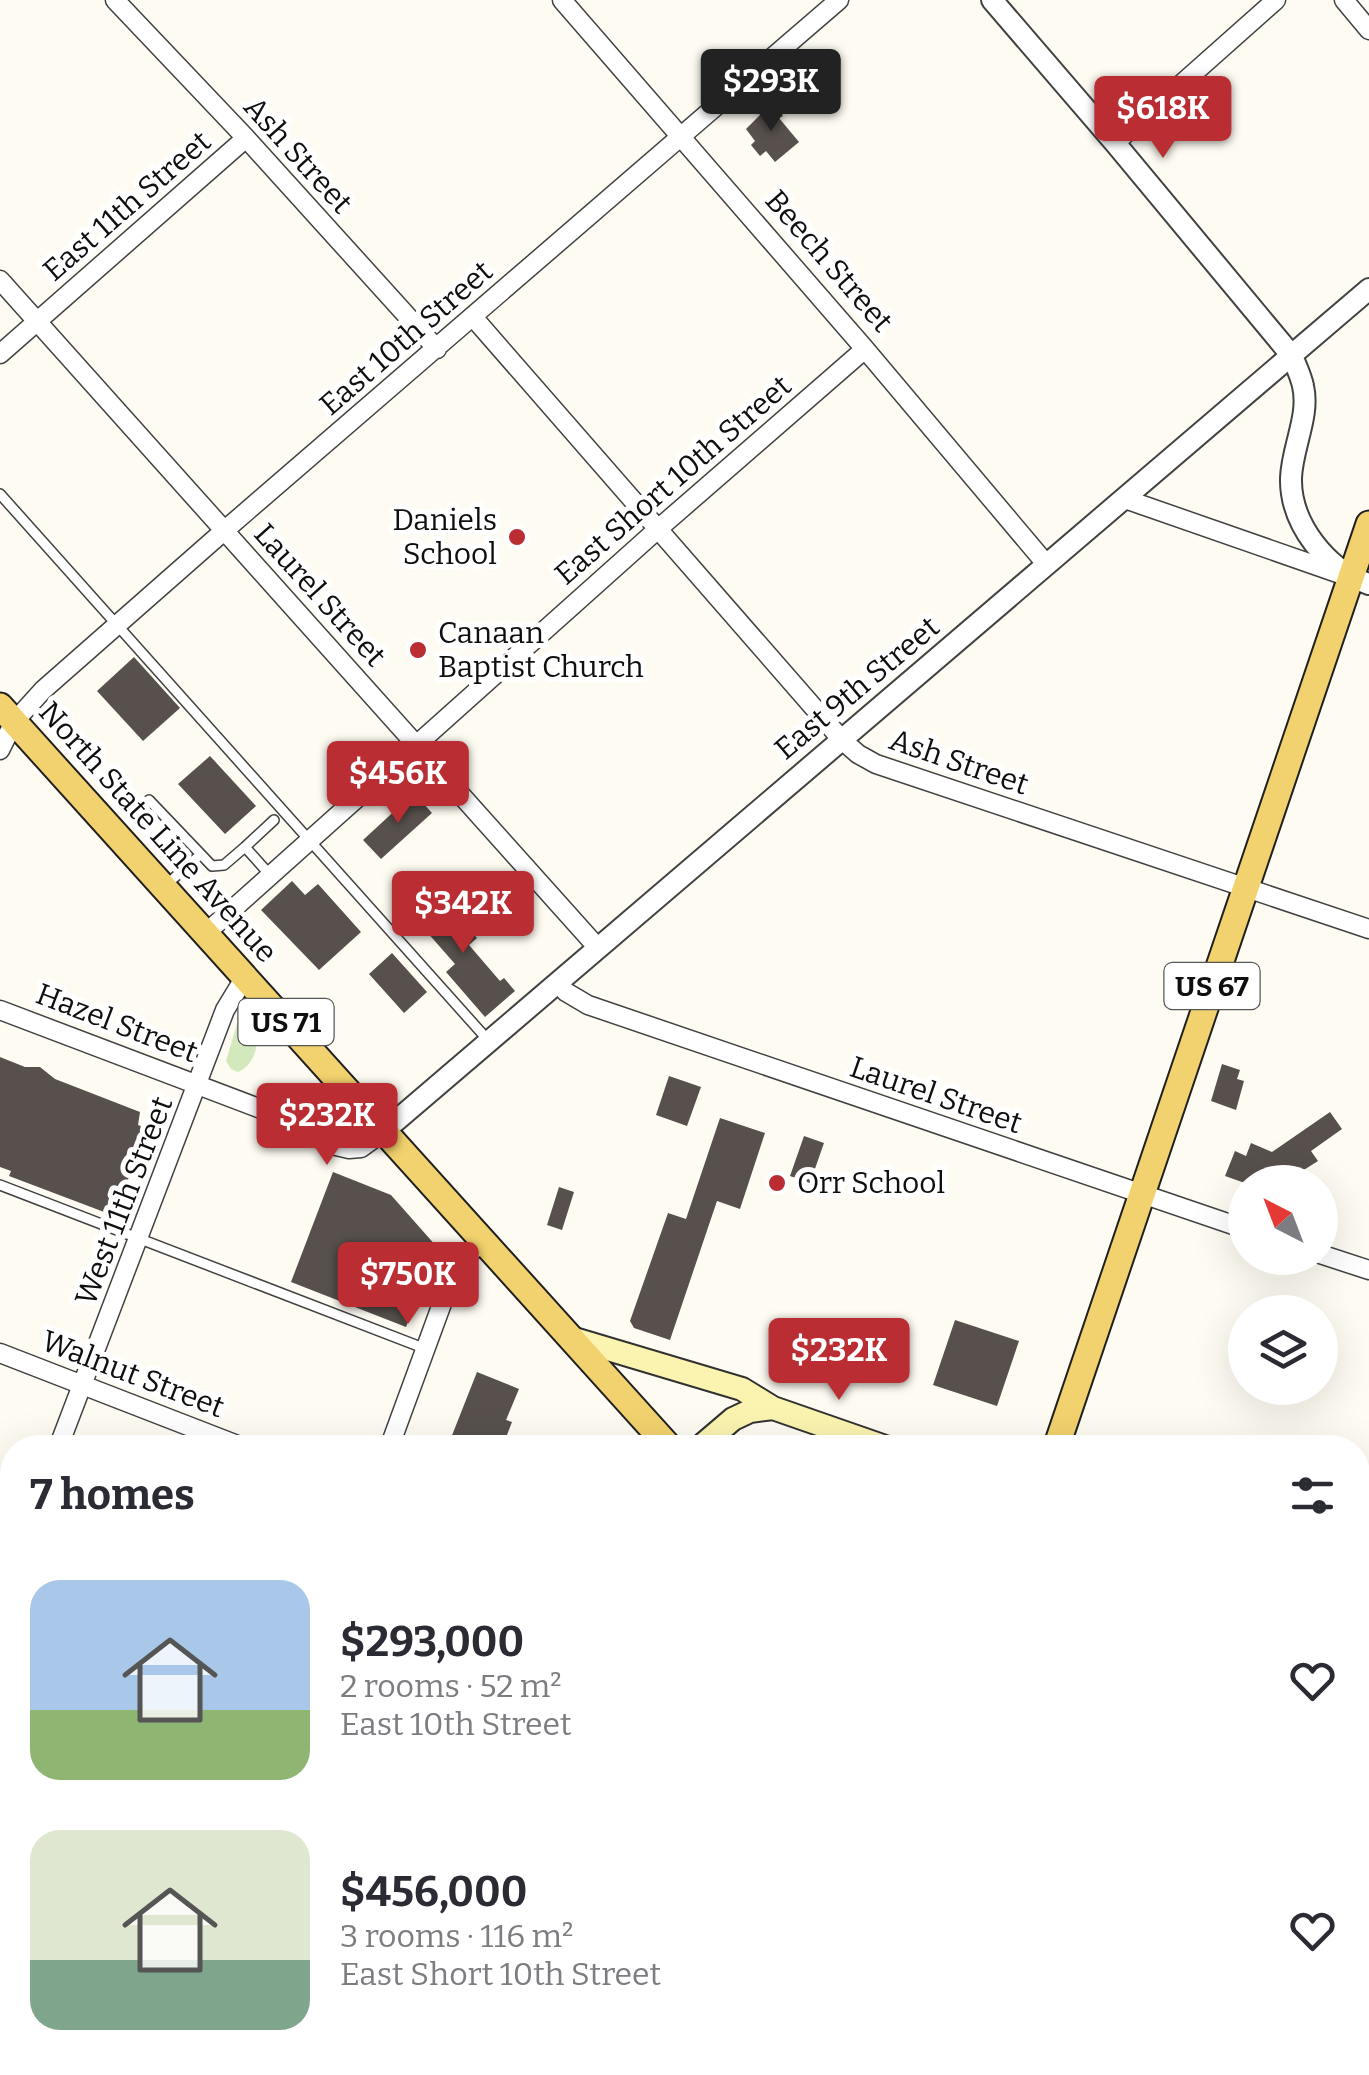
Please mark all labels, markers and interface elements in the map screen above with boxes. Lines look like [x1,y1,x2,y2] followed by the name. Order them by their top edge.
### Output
[701,49,841,134] pin: $293K
[723,62,819,100] text: $293K
[1093,76,1233,161] pin: $618K
[236,89,360,221] street label: Ash Street
[1116,89,1210,127] text: $618K
[36,123,218,288] street label: East 11th Street
[758,183,900,339] street label: Beech Street
[312,253,500,423] street label: East 10th Street
[548,368,799,592] street label: East Short 10th Street
[392,502,497,572] place label: Daniels School
[247,516,394,674] street label: Laurel Street
[506,526,528,548] marker: Daniels School
[768,609,946,767] street label: East 9th Street
[438,615,644,685] place label: Canaan Baptist Church
[407,639,429,661] marker: Canaan Baptist Church
[31,694,285,970] street label: North State Line Avenue
[885,721,1033,803] street label: Ash Street
[328,741,468,826] pin: $456K
[349,754,447,792] text: $456K
[393,871,533,956] pin: $342K
[414,884,512,922] text: $342K
[1164,963,1260,1009] road number: US 67
[31,976,203,1070] street label: Hazel Street
[238,999,334,1045] road number: US 71
[845,1049,1027,1141] street label: Laurel Street
[257,1083,397,1168] pin: $232K
[68,1092,180,1310] street label: West 11th Street
[279,1096,375,1134] text: $232K
[797,1165,945,1201] place label: Orr School
[1228,1165,1338,1275] north arrow
[1228,1165,1338,1405] map controls
[766,1172,788,1194] marker: Orr School
[338,1242,478,1327] pin: $750K
[360,1255,456,1293] text: $750K
[1228,1295,1338,1405] button: layers
[769,1318,909,1403] pin: $232K
[37,1323,229,1425] street label: Walnut Street
[791,1331,887,1369] text: $232K
[1285,1468,1340,1523] icon: filters
[30,1470,195,1520] text: 7 homes
[340,1617,524,1667] text: $293,000
[110,1620,230,1740] icon: home
[1285,1653,1340,1708] icon: heart
[340,1667,562,1705] text: 2 rooms · 52 m²
[340,1705,572,1743] text: East 10th Street
[340,1867,527,1917] text: $456,000
[110,1870,230,1990] icon: home
[1285,1903,1340,1958] icon: heart
[340,1917,573,1955] text: 3 rooms · 116 m²
[340,1955,661,1993] text: East Short 10th Street

